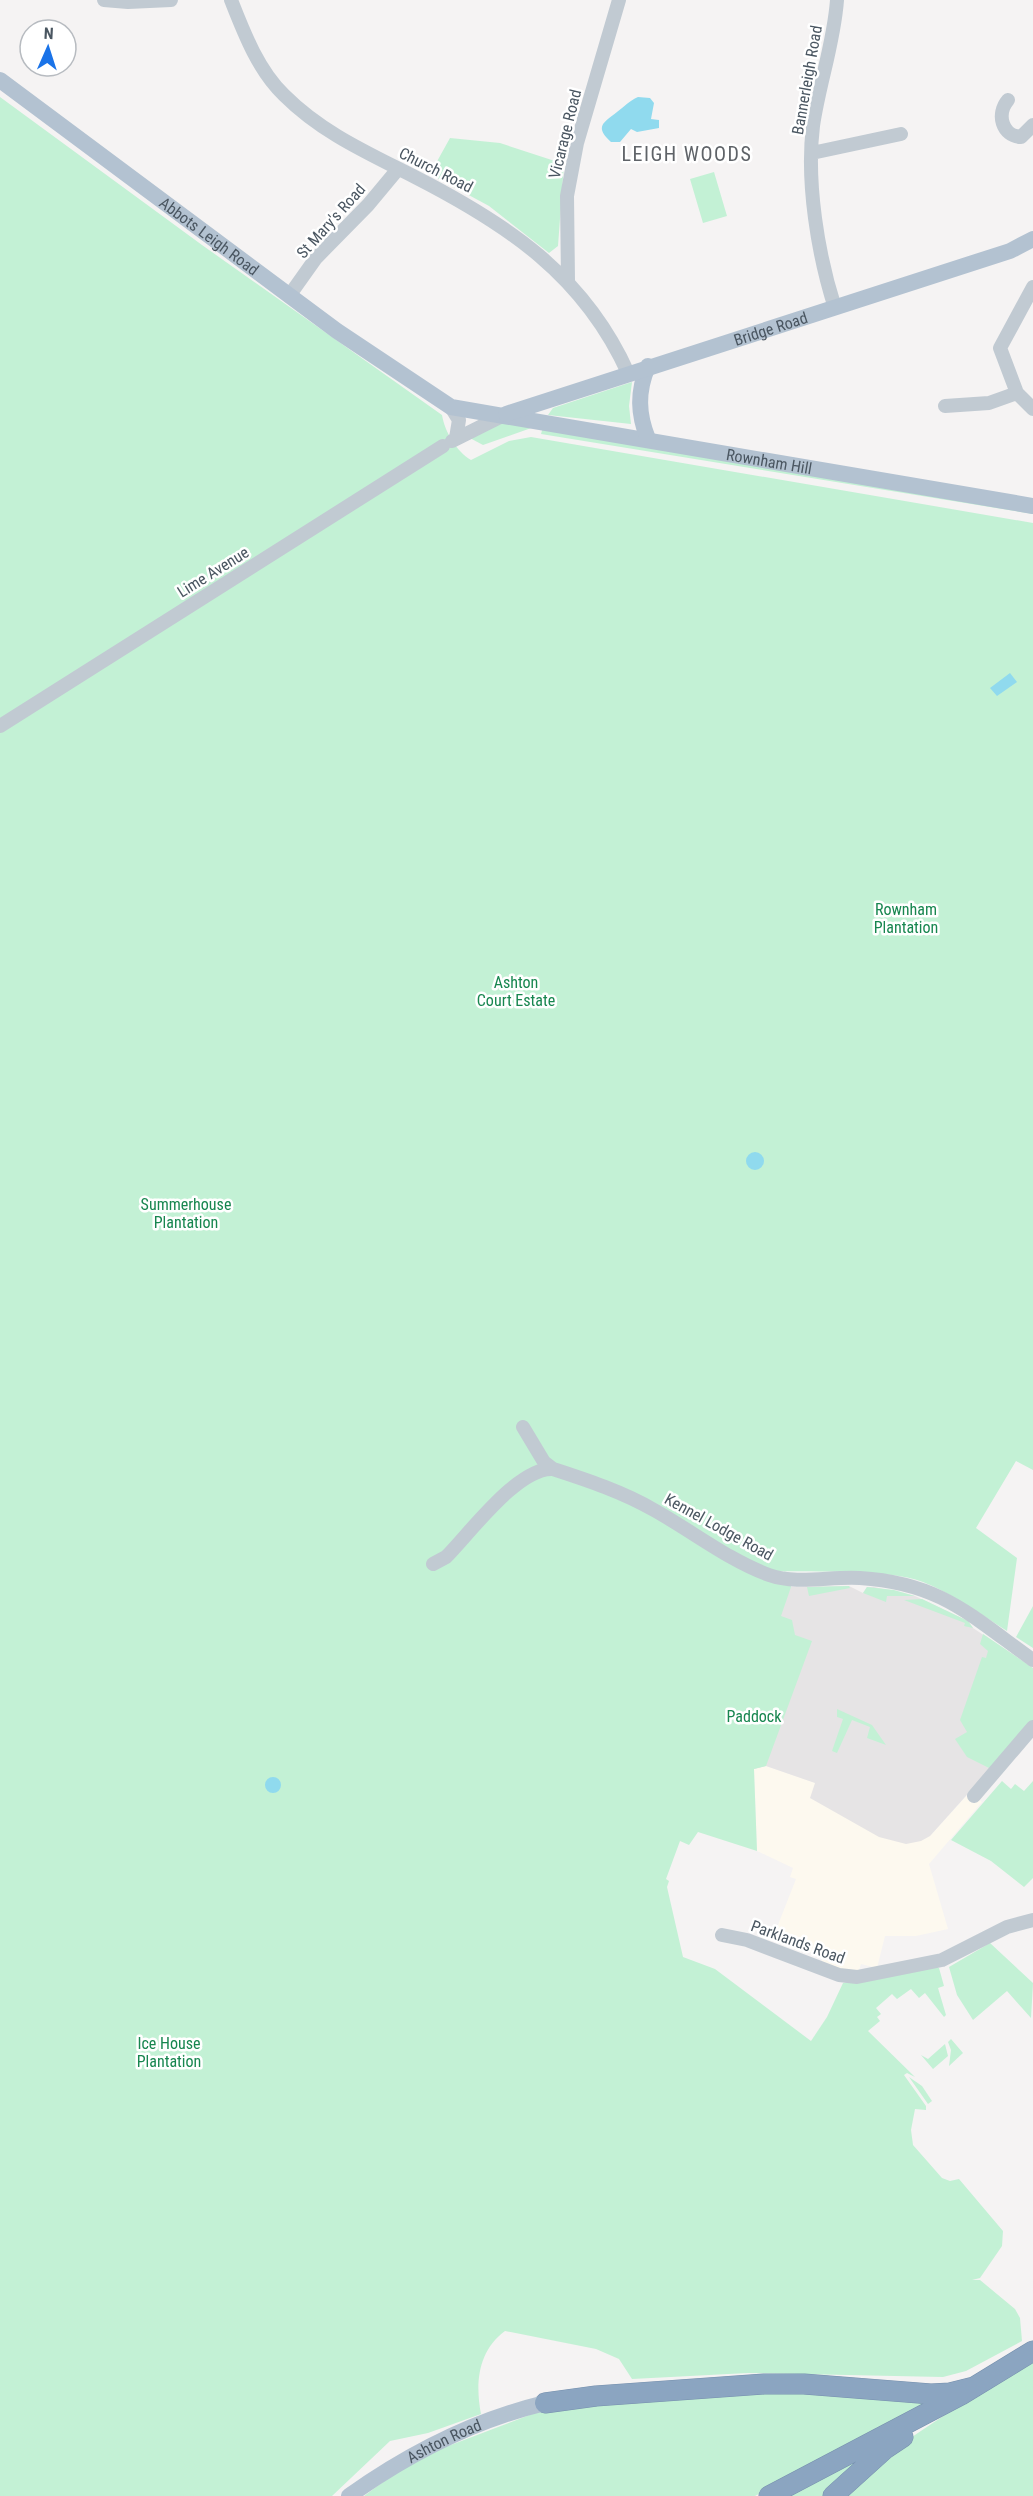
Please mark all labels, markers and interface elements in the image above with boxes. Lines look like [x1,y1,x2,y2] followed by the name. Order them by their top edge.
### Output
[18,18,78,78] north arrow
[43,24,54,43] text: N
[788,24,826,136] street label: Bannerleigh Road
[545,88,585,180] street label: Vicarage Road
[622,142,752,166] district label: LEIGH WOODS
[396,143,476,197] street label: Church Road
[293,180,369,262] street label: St Mary's Road
[156,193,263,279] street label: Abbots Leigh Road
[731,308,810,349] street label: Bridge Road
[725,444,814,478] street label: Rownham Hill
[174,543,252,601] street label: Lime Avenue
[874,900,938,937] park label: Rownham Plantation
[477,973,555,1010] park label: Ashton Court Estate
[141,1195,231,1232] park label: Summerhouse Plantation
[661,1489,777,1565] street label: Kennel Lodge Road
[727,1707,782,1726] park label: Paddock
[748,1916,848,1968] street label: Parklands Road
[137,2034,201,2071] park label: Ice House Plantation
[403,2415,484,2467] street label: Ashton Road

